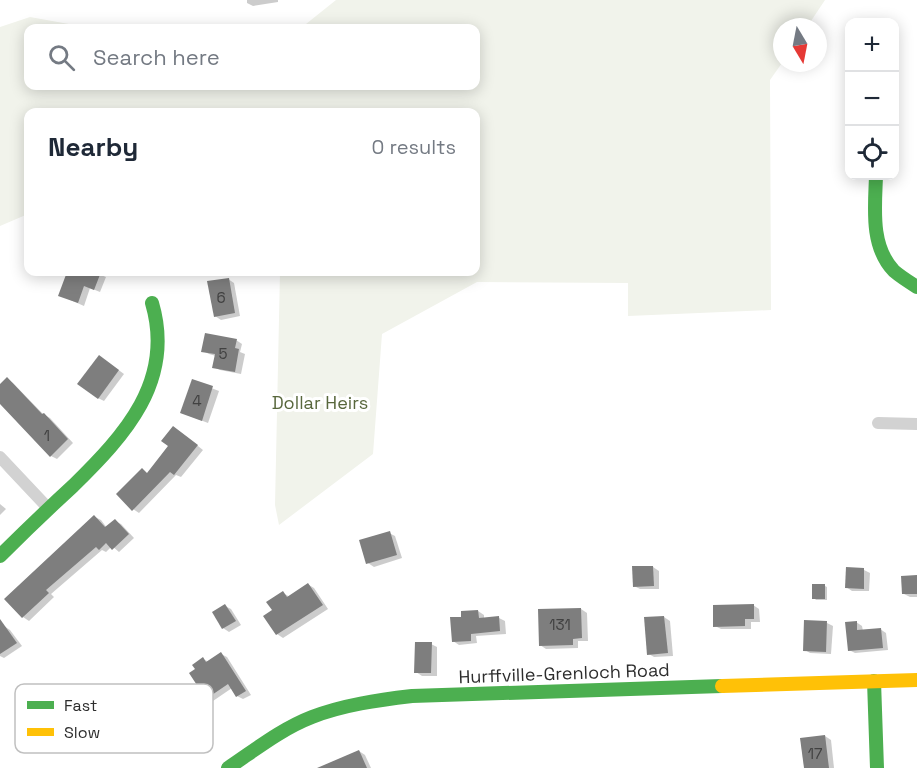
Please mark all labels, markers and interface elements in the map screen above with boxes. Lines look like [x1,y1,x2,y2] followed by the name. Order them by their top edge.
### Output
[773,18,827,72] north arrow
[845,18,899,180] map controls
[845,18,899,72] button: +
[24,24,480,90] search box
[45,41,78,74] icon: search
[93,43,220,71] text: Search here
[845,72,899,126] button: −
[845,126,899,180] button: locate
[48,130,138,164] text: Nearby
[372,134,456,160] text: 0 results
[216,288,226,307] house number: 6
[219,344,228,363] house number: 5
[192,391,202,410] house number: 4
[272,391,368,414] park label: Dollar Heirs
[44,426,50,445] house number: 1
[549,615,571,634] house number: 131
[458,658,670,688] street label: Hurffville-Grenloch Road
[15,684,213,753] legend
[64,695,97,716] text: Fast
[64,722,100,743] text: Slow
[808,744,822,763] house number: 17

